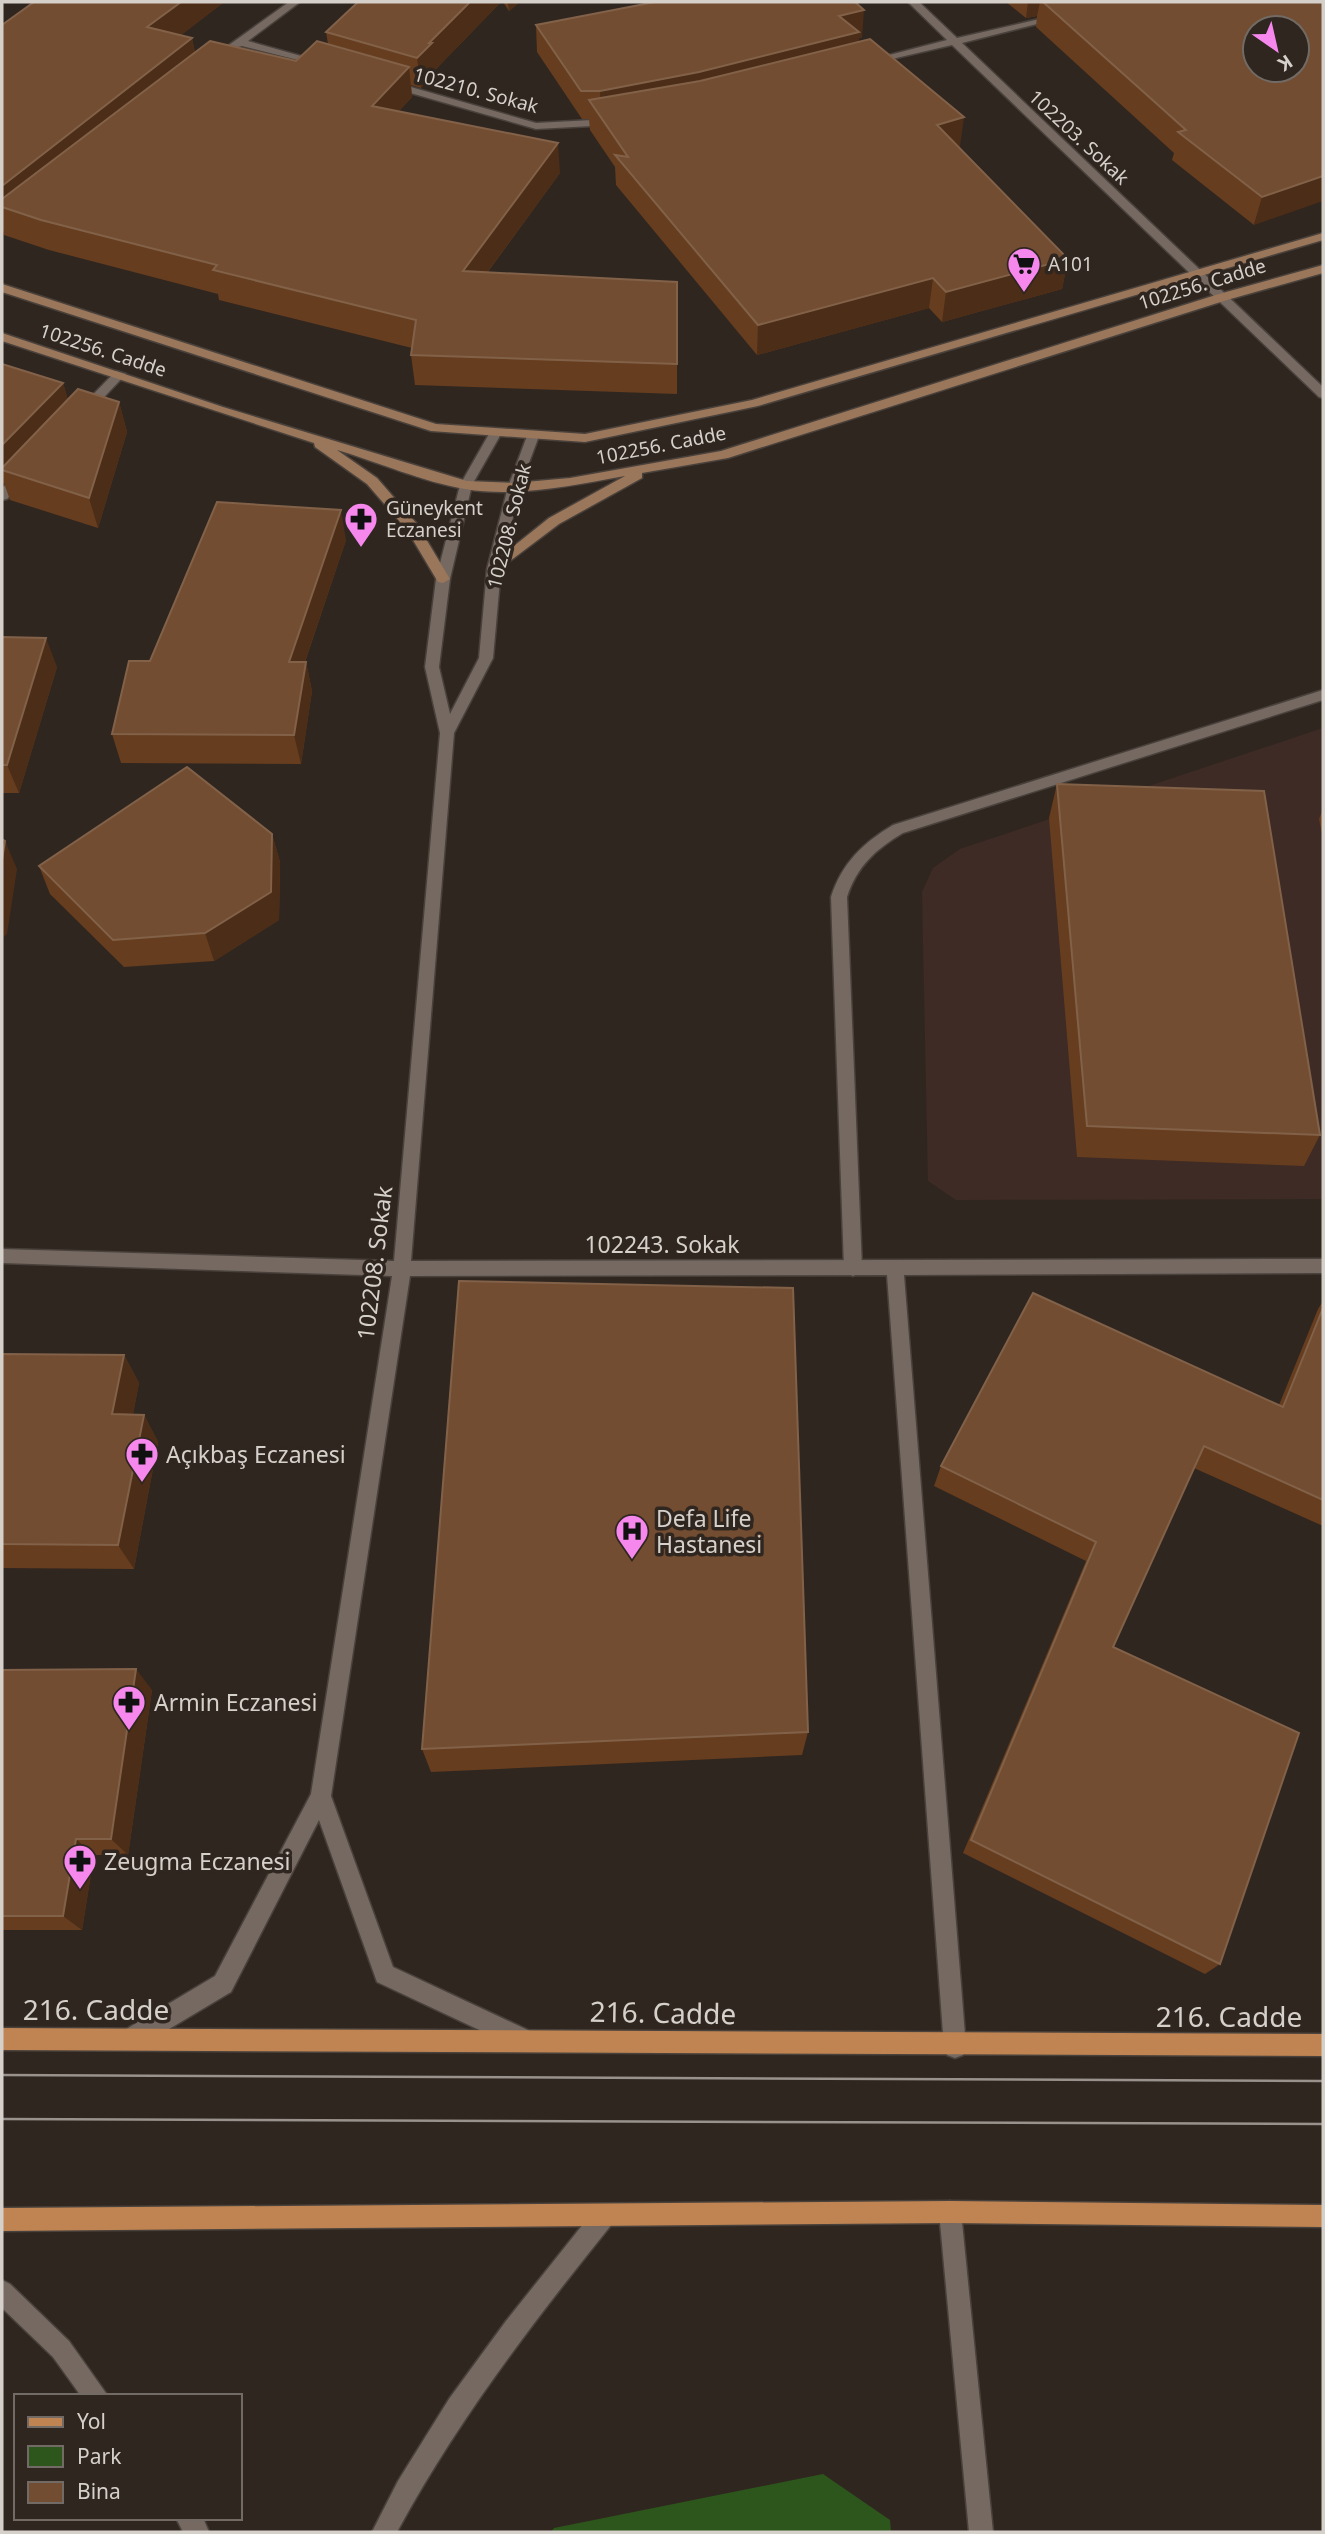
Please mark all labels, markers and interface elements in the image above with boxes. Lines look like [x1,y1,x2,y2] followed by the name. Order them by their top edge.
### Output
[1241,14,1311,84] north arrow
[1273,49,1298,78] text: K
[411,61,541,119] street label: 102210. Sokak
[1023,84,1135,190] street label: 102203. Sokak
[1005,245,1043,294] supermarket icon: A101
[1048,251,1093,277] place label: A101
[1135,252,1269,316] street label: 102256. Cadde
[36,317,170,383] street label: 102256. Cadde
[594,420,728,470] street label: 102256. Cadde
[481,461,537,591] street label: 102208. Sokak
[386,495,483,543] place label: Güneykent Eczanesi
[342,500,380,549] pharmacy icon: Güneykent Eczanesi
[349,1183,399,1342] street label: 102208. Sokak
[584,1228,740,1260] street label: 102243. Sokak
[123,1435,161,1484] pharmacy icon: Açıkbaş Eczanesi
[166,1438,346,1470] place label: Açıkbaş Eczanesi
[656,1502,762,1560] place label: Defa Life Hastanesi
[613,1512,651,1561] hospital icon: Defa Life Hastanesi
[110,1683,148,1732] pharmacy icon: Armin Eczanesi
[154,1686,318,1718] place label: Armin Eczanesi
[61,1842,99,1891] pharmacy icon: Zeugma Eczanesi
[104,1845,291,1877] place label: Zeugma Eczanesi
[23,1990,169,2028] street label: 216. Cadde
[589,1992,737,2032] street label: 216. Cadde
[1156,1997,1302,2035] street label: 216. Cadde
[14,2394,242,2520] legend
[77,2407,106,2435] text: Yol
[77,2442,122,2470] text: Park
[77,2477,121,2505] text: Bina

